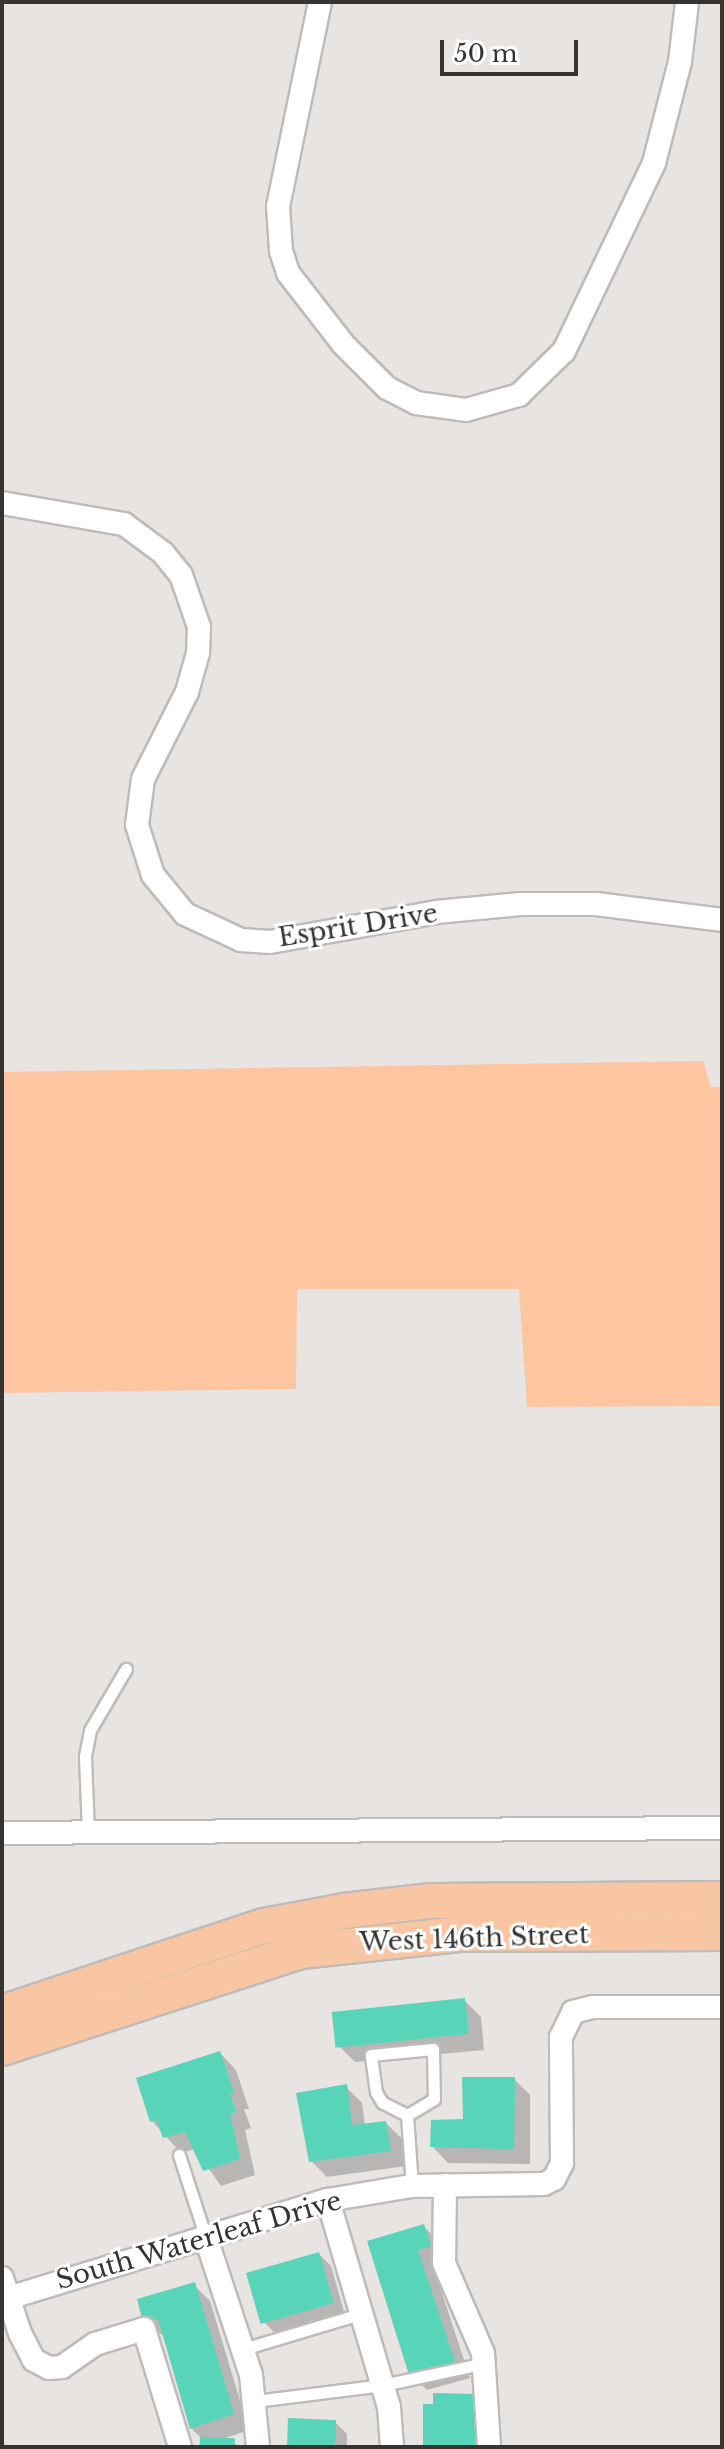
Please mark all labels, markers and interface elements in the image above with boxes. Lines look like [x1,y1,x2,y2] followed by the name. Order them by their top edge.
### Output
[444,24,582,74] scale bar
[454,39,517,68] text: 50 m
[276,898,440,954] street label: Esprit Drive
[359,1919,589,1959] street label: West 146th Street
[52,2185,346,2297] street label: South Waterleaf Drive

